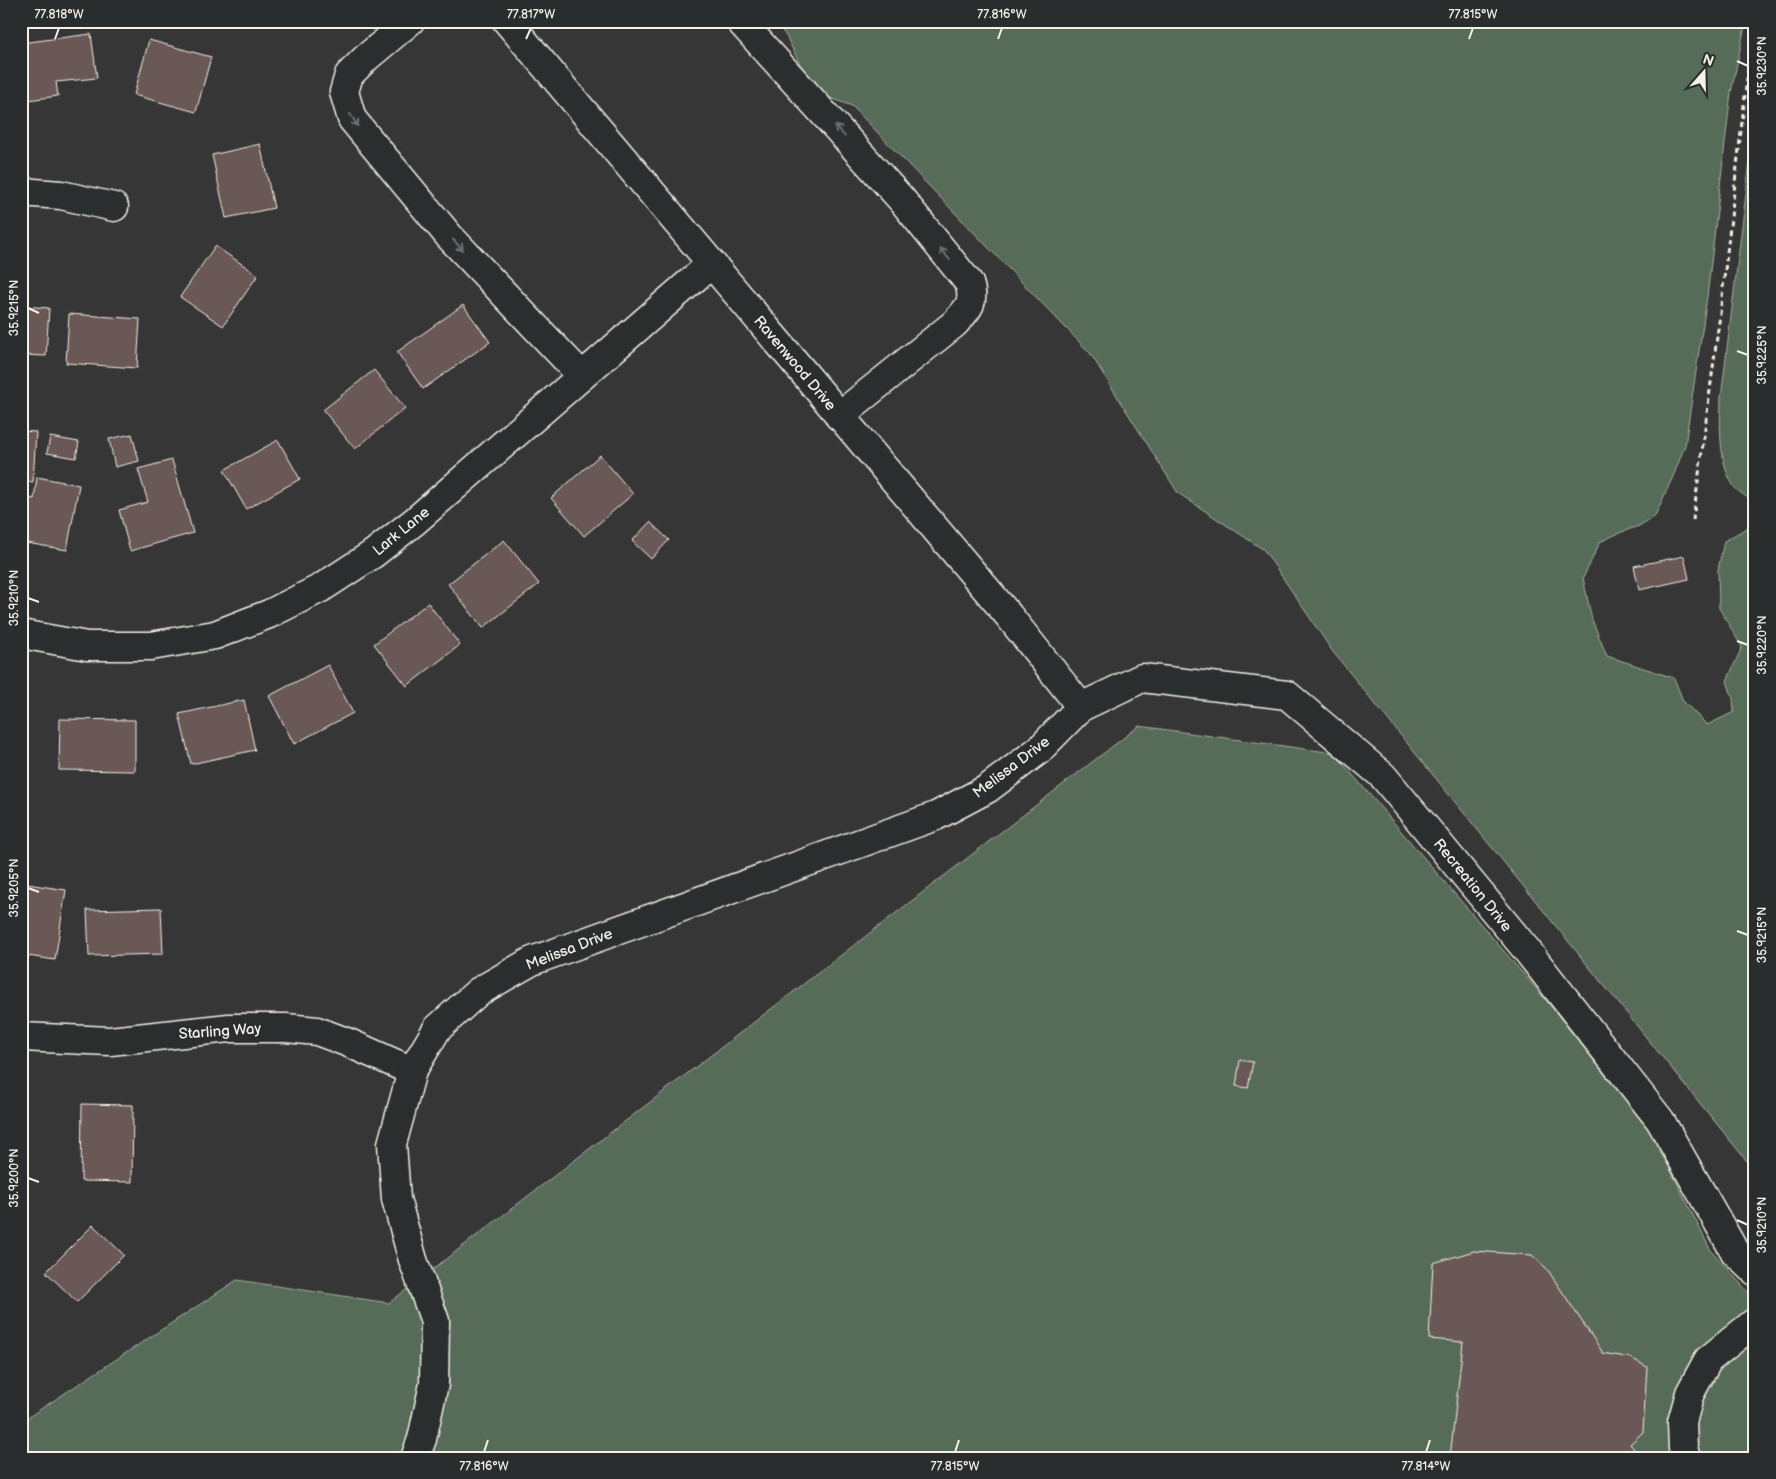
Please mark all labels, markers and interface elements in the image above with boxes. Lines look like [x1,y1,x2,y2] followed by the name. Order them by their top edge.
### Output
[34,7,84,22] text: 77.818°W
[507,7,555,22] text: 77.817°W
[977,7,1027,22] text: 77.816°W
[1449,7,1498,22] text: 77.815°W
[1755,36,1770,96] text: 35.9230°N
[1678,48,1728,98] north arrow
[1700,50,1716,70] text: N
[350,113,360,127] one-way arrow
[834,124,845,137] one-way arrow
[452,239,464,252] one-way arrow
[940,248,951,261] one-way arrow
[7,280,22,336] text: 35.9215°N
[749,312,840,415] street label: Ravenwood Drive
[1755,326,1770,384] text: 35.9225°N
[369,503,434,560] street label: Lark Lane
[7,570,22,626] text: 35.9210°N
[1755,615,1770,675] text: 35.9220°N
[969,732,1054,802] street label: Melissa Drive
[1429,835,1516,936] street label: Recreation Drive
[7,859,22,917] text: 35.9205°N
[1755,907,1770,963] text: 35.9215°N
[523,924,615,975] street label: Melissa Drive
[178,1019,262,1044] street label: Starling Way
[7,1148,22,1208] text: 35.9200°N
[1755,1197,1770,1253] text: 35.9210°N
[459,1459,509,1474] text: 77.816°W
[931,1459,980,1474] text: 77.815°W
[1401,1459,1451,1474] text: 77.814°W

